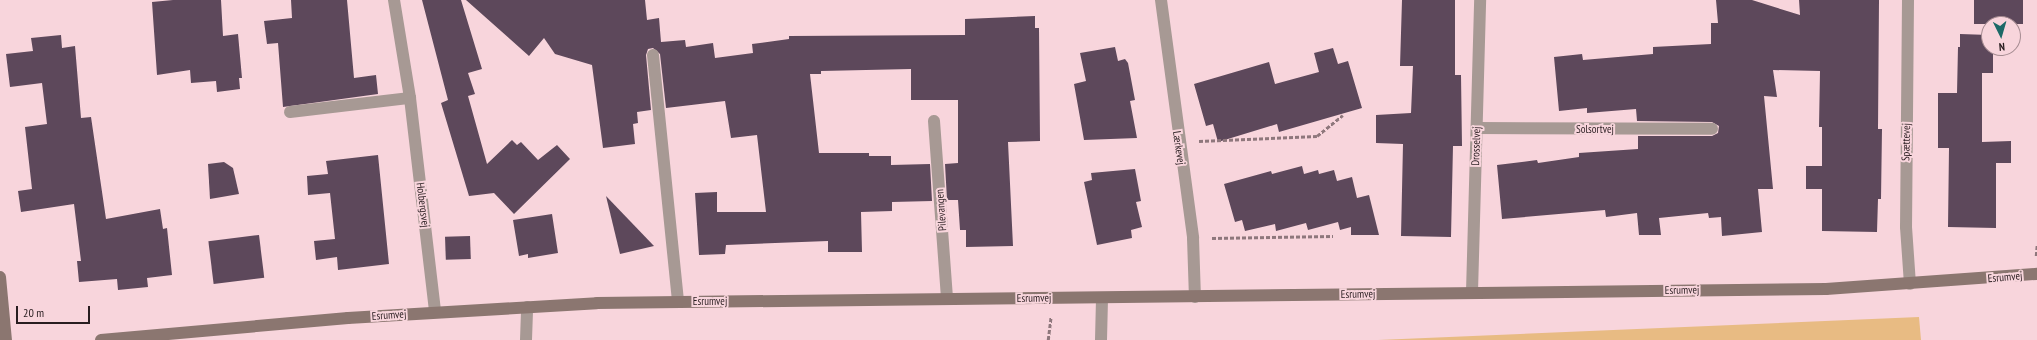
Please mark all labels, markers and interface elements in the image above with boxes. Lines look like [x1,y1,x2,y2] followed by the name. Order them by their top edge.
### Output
[1981,16,2021,56] north arrow
[1998,40,2006,54] text: N
[1576,122,1614,136] street label: Solsortvej
[1899,123,1913,161] street label: Spættevej
[1469,126,1483,166] street label: Drosselvej
[1170,130,1188,166] street label: Lærkevej
[414,182,432,228] street label: Holbergsvej
[933,189,949,231] street label: Pilevangen
[1987,269,2023,285] street label: Esrumvej
[1665,283,1699,297] street label: Esrumvej
[1341,287,1375,301] street label: Esrumvej
[1017,291,1051,305] street label: Esrumvej
[693,294,727,308] street label: Esrumvej
[18,298,92,324] scale bar
[23,305,44,320] text: 20 m
[371,307,407,323] street label: Esrumvej

